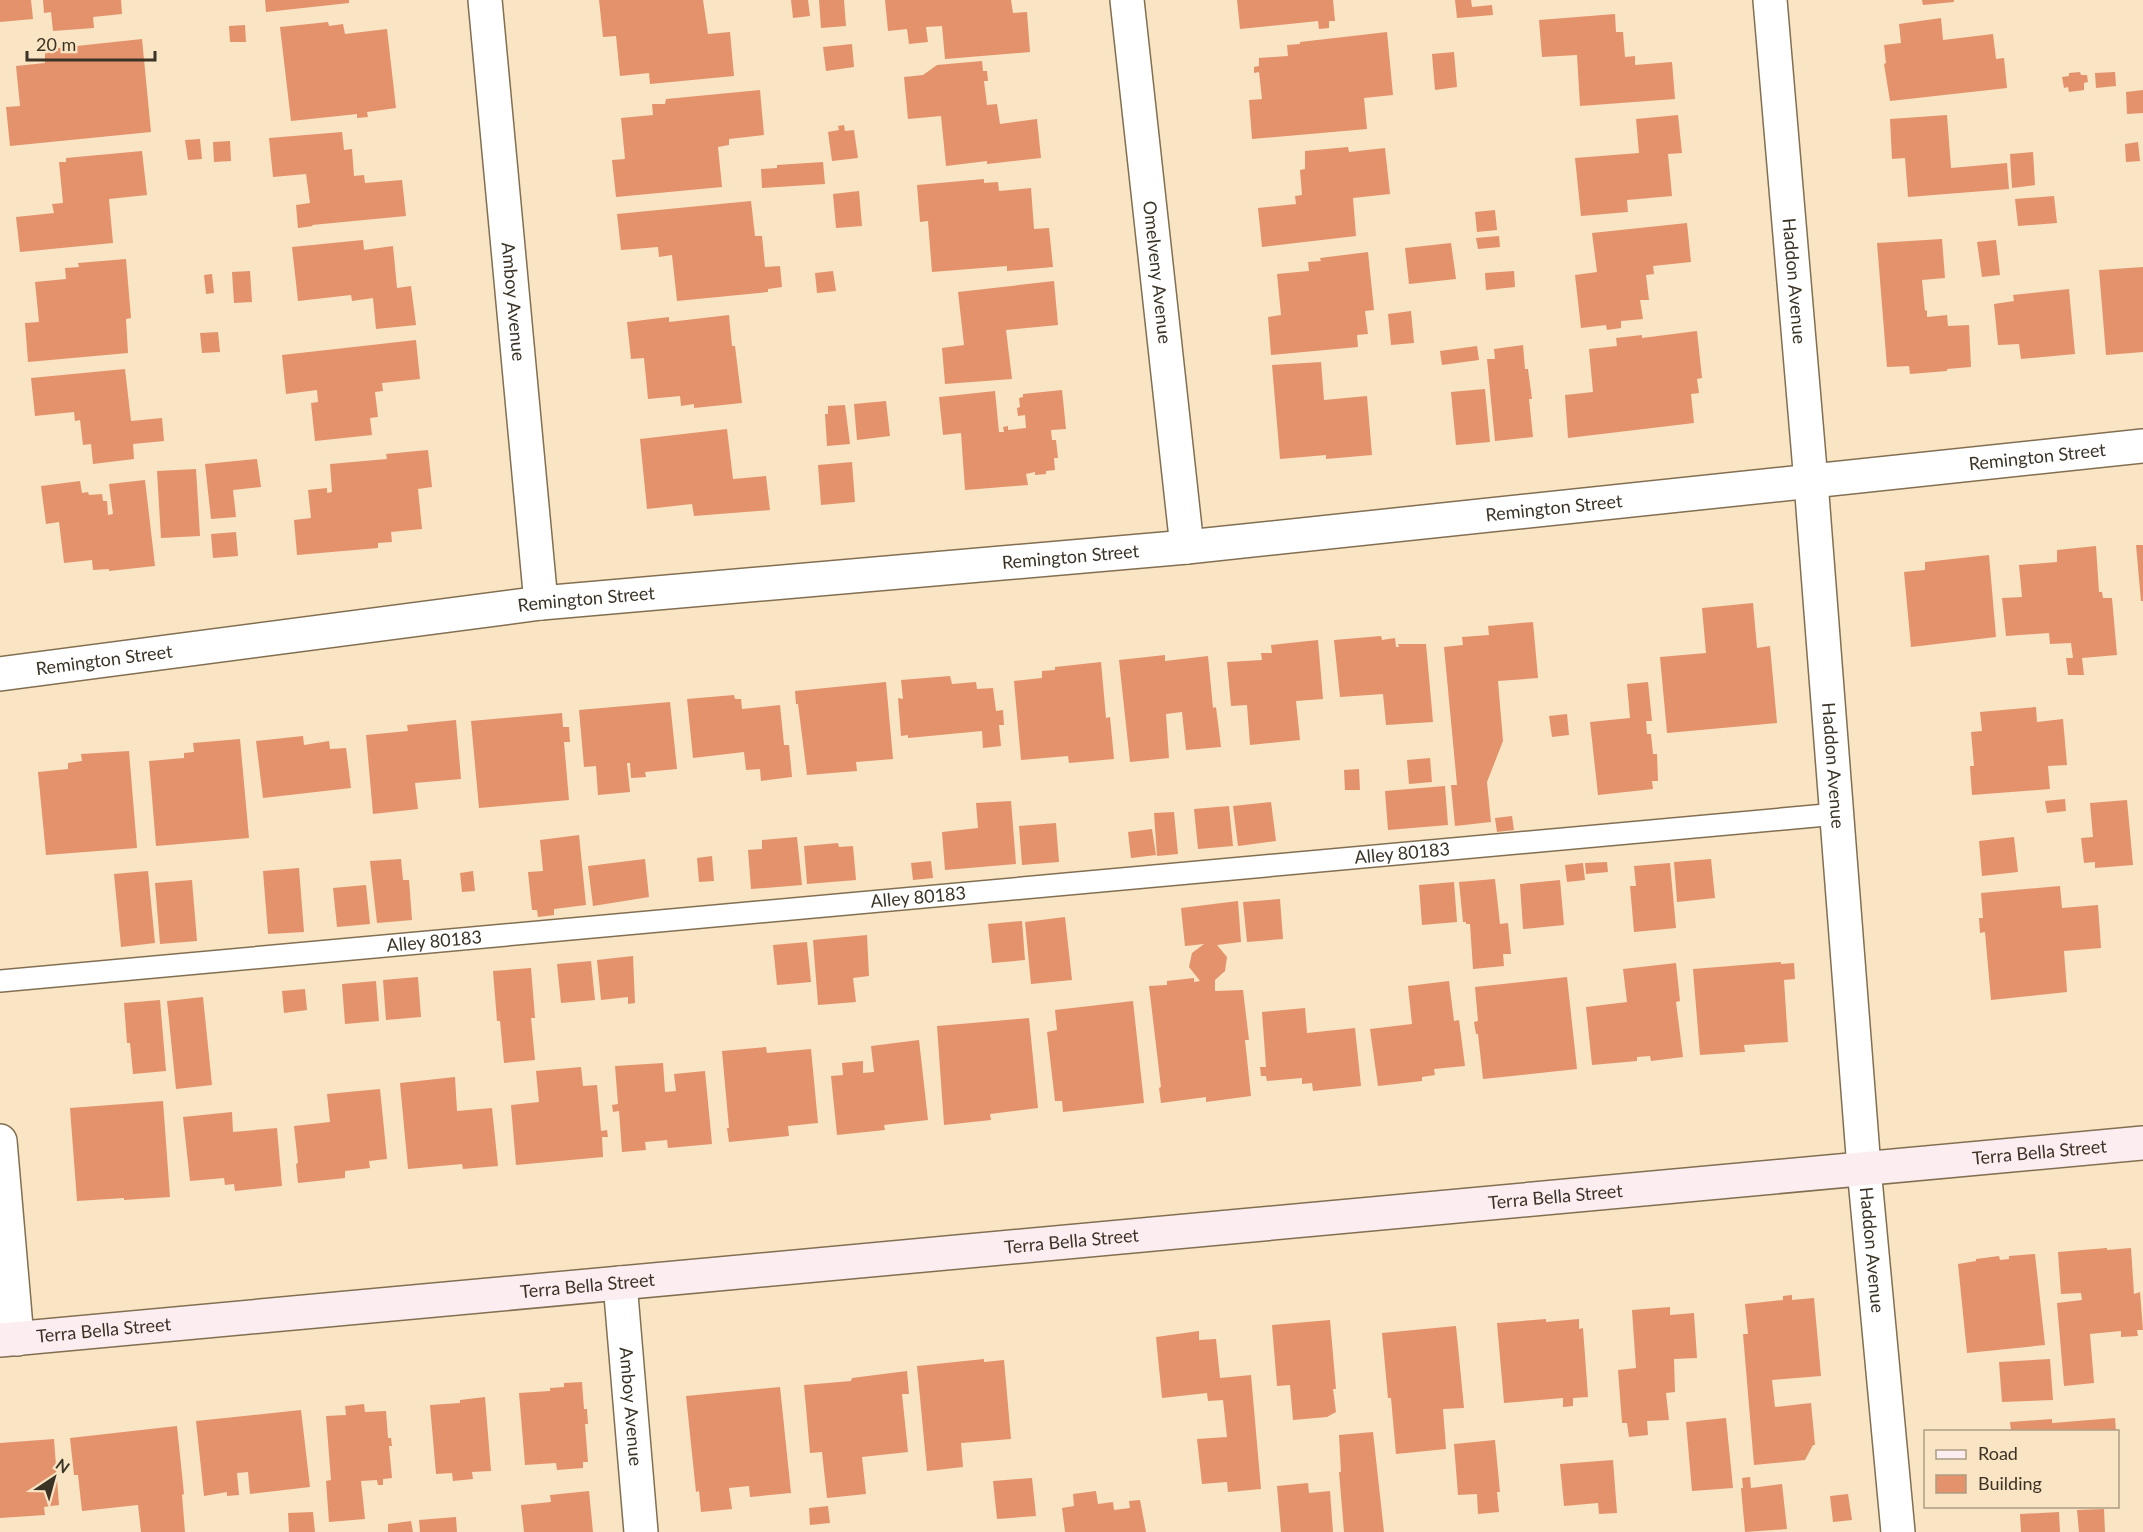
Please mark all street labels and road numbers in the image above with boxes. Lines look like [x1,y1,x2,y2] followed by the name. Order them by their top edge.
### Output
[1139,200,1177,345] street label: Omelveny Avenue
[1779,217,1811,345] street label: Haddon Avenue
[498,241,530,362] street label: Amboy Avenue
[1968,438,2107,474] street label: Remington Street
[1484,489,1624,525] street label: Remington Street
[1001,539,1140,573] street label: Remington Street
[516,581,656,616] street label: Remington Street
[34,639,174,679] street label: Remington Street
[1818,701,1850,829] street label: Haddon Avenue
[1353,837,1451,868] street label: Alley 80183
[869,881,967,912] street label: Alley 80183
[385,925,483,956] street label: Alley 80183
[1971,1134,2108,1169] street label: Terra Bella Street
[1487,1179,1624,1213] street label: Terra Bella Street
[1856,1186,1889,1314] street label: Haddon Avenue
[1003,1223,1140,1258] street label: Terra Bella Street
[519,1268,656,1302] street label: Terra Bella Street
[35,1312,172,1347] street label: Terra Bella Street
[615,1346,647,1467] street label: Amboy Avenue

